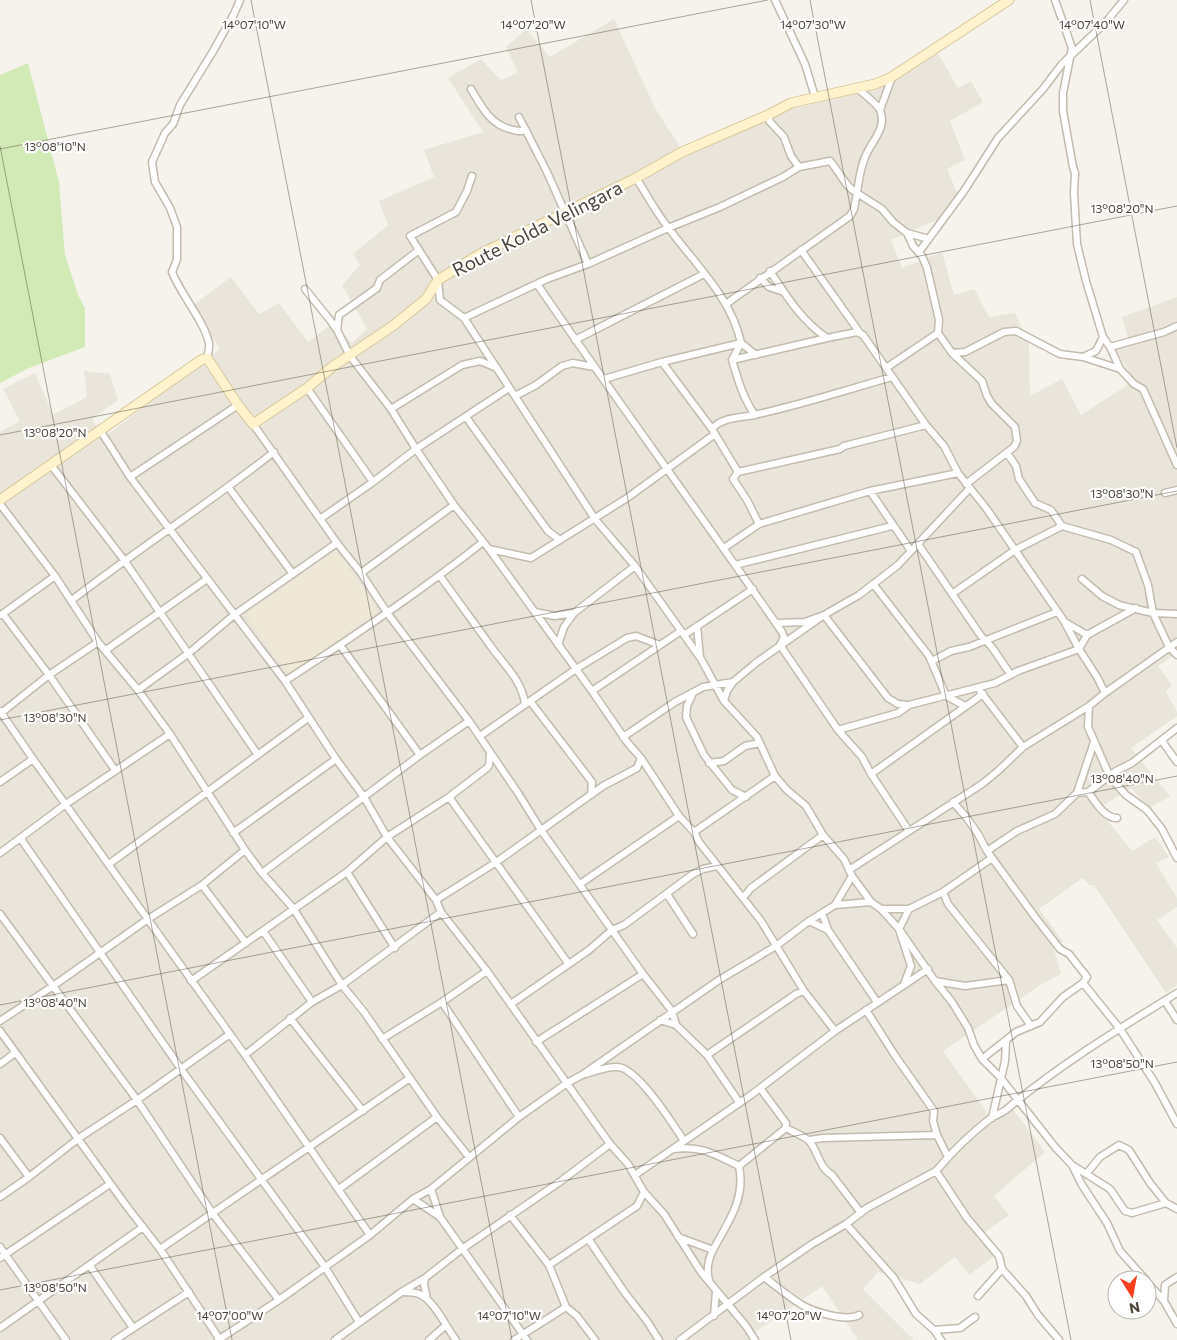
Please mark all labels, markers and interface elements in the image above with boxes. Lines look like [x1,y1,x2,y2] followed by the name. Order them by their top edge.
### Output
[222,17,286,31] text: 14°07'10"W
[500,17,566,31] text: 14°07'20"W
[780,17,846,31] text: 14°07'30"W
[1059,17,1125,31] text: 14°07'40"W
[24,139,86,153] text: 13°08'10"N
[448,175,626,281] street label: Route Kolda Velingara
[1090,201,1154,215] text: 13°08'20"N
[23,425,87,439] text: 13°08'20"N
[1090,486,1154,500] text: 13°08'30"N
[23,710,87,724] text: 13°08'30"N
[1090,771,1154,785] text: 13°08'40"N
[23,995,87,1009] text: 13°08'40"N
[1090,1056,1154,1070] text: 13°08'50"N
[1107,1270,1157,1320] north arrow
[23,1280,87,1294] text: 13°08'50"N
[1128,1299,1141,1318] text: N
[197,1308,263,1322] text: 14°07'00"W
[477,1308,541,1322] text: 14°07'10"W
[756,1308,822,1322] text: 14°07'20"W

